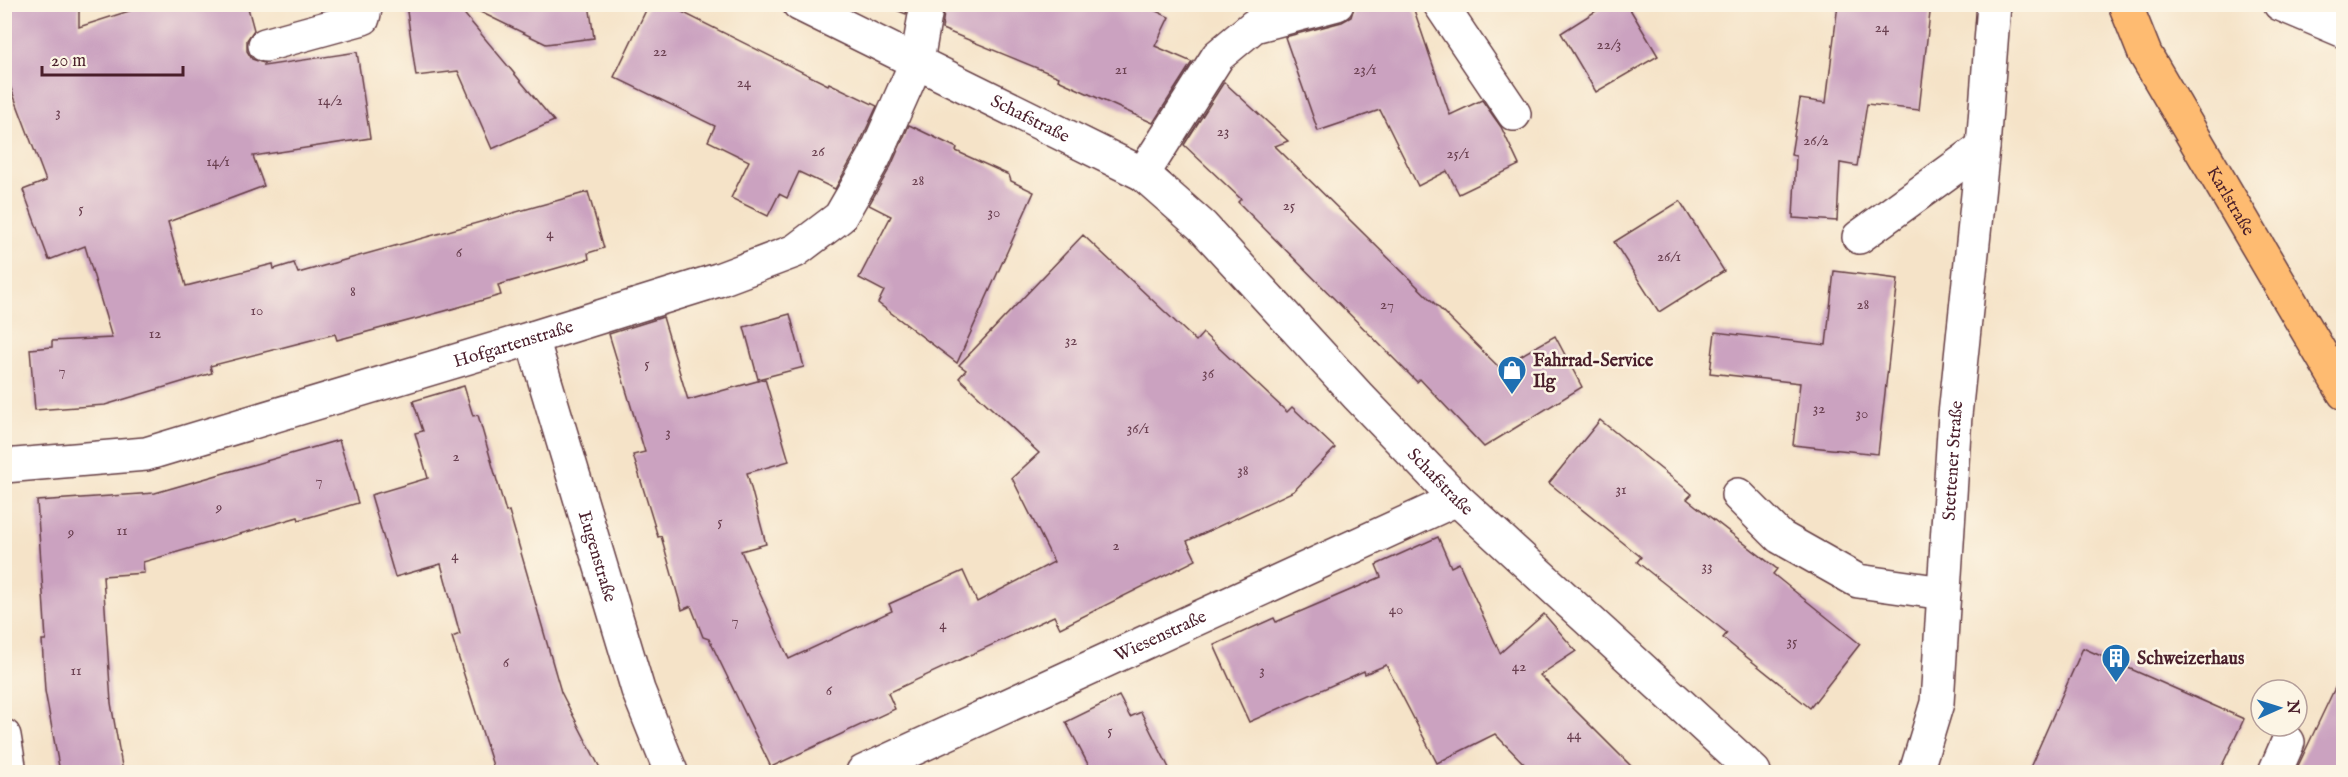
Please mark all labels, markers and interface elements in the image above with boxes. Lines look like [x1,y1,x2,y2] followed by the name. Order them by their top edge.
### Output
[1875,18,1890,37] house number: 24
[1597,35,1621,54] house number: 22/3
[42,39,183,77] scale bar
[653,42,667,61] house number: 22
[51,50,86,73] text: 20 m
[1115,60,1127,79] house number: 21
[1353,60,1377,79] house number: 23/1
[737,73,752,92] house number: 24
[986,90,1073,149] street label: Schafstraße
[318,91,343,110] house number: 14/2
[55,103,61,122] house number: 3
[1217,122,1229,141] house number: 23
[1803,131,1829,150] house number: 26/2
[811,142,825,161] house number: 26
[1446,144,1470,163] house number: 25/1
[206,152,230,171] house number: 14/1
[2200,163,2259,240] street label: Karlstraße
[912,171,925,190] house number: 28
[1283,196,1296,215] house number: 25
[78,199,84,218] house number: 5
[988,203,1000,222] house number: 30
[546,224,554,243] house number: 4
[456,243,463,262] house number: 6
[1657,247,1681,266] house number: 26/1
[350,282,356,301] house number: 8
[1380,295,1394,314] house number: 27
[1857,295,1870,314] house number: 28
[251,301,263,320] house number: 10
[451,316,576,374] street label: Hofgartenstraße
[149,324,161,343] house number: 12
[1065,331,1077,350] house number: 32
[1533,350,1654,394] place label: Fahrrad-Service Ilg
[644,354,650,373] house number: 5
[1496,354,1528,396] shop icon: Fahrrad-Service Ilg
[58,361,66,380] house number: 7
[1202,364,1215,383] house number: 36
[1813,399,1825,418] house number: 32
[1938,400,1969,521] street label: Stettener Straße
[1856,404,1868,423] house number: 30
[1127,419,1149,438] house number: 36/1
[665,423,671,442] house number: 3
[1401,444,1478,521] street label: Schafstraße
[452,447,460,466] house number: 2
[1237,461,1249,480] house number: 38
[315,471,323,490] house number: 7
[1615,480,1627,499] house number: 31
[215,498,222,517] house number: 9
[572,508,621,605] street label: Eugenstraße
[717,512,723,531] house number: 5
[116,521,128,540] house number: 11
[67,523,74,542] house number: 9
[1112,536,1120,555] house number: 2
[451,546,459,565] house number: 4
[1701,557,1713,576] house number: 33
[1389,600,1403,619] house number: 40
[1111,606,1210,668] street label: Wiesenstraße
[731,611,739,630] house number: 7
[939,615,947,634] house number: 4
[1786,632,1798,651] house number: 35
[2100,642,2132,684] building icon: Schweizerhaus
[2137,648,2245,671] place label: Schweizerhaus
[503,653,510,672] house number: 6
[1512,657,1526,676] house number: 42
[70,661,82,680] house number: 11
[1259,661,1265,680] house number: 3
[2249,678,2309,738] north arrow
[826,681,833,700] house number: 6
[2282,699,2302,715] text: N
[1107,721,1113,740] house number: 5
[1567,725,1582,744] house number: 44

